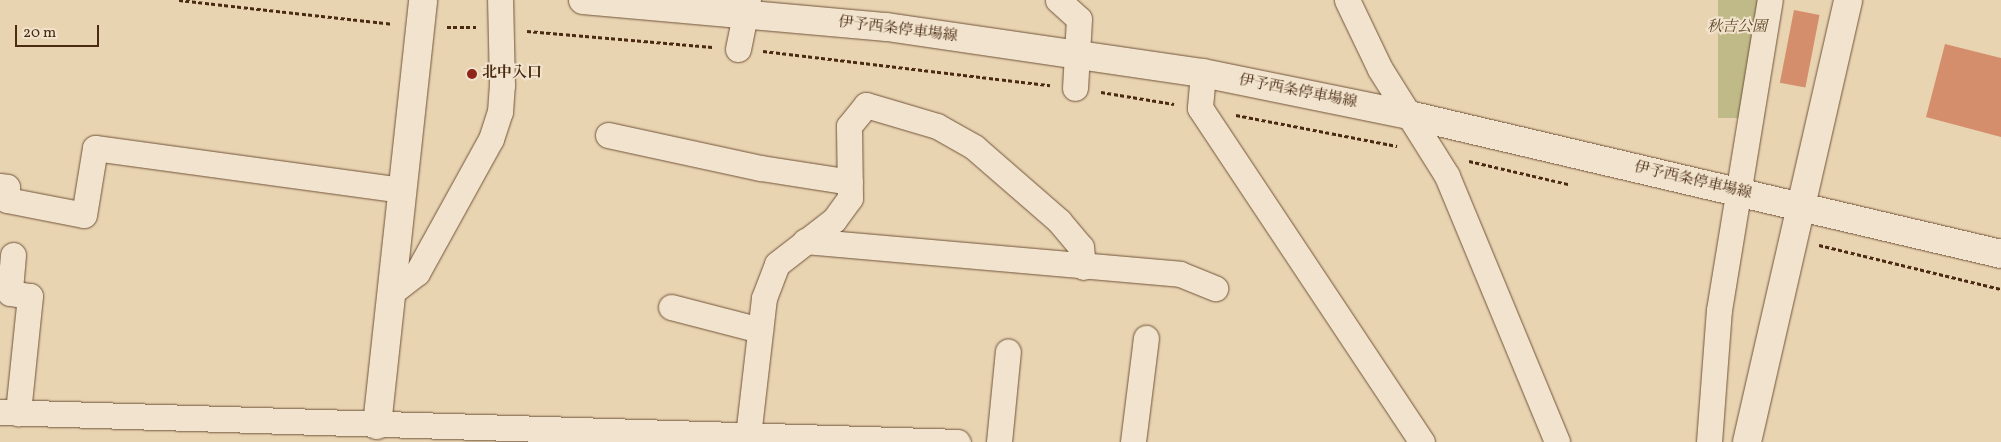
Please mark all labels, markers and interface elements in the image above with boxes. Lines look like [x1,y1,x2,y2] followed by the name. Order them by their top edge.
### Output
[837,14,959,46] street label: 伊予西条停車場線
[18,15,101,47] scale bar
[1707,19,1767,37] park label: 秋吉公園
[23,23,56,44] text: 20 m
[482,65,542,83] place label: 北中入口
[466,68,478,80] marker: 北中入口
[1237,72,1359,112] street label: 伊予西条停車場線
[1633,159,1753,203] street label: 伊予西条停車場線

